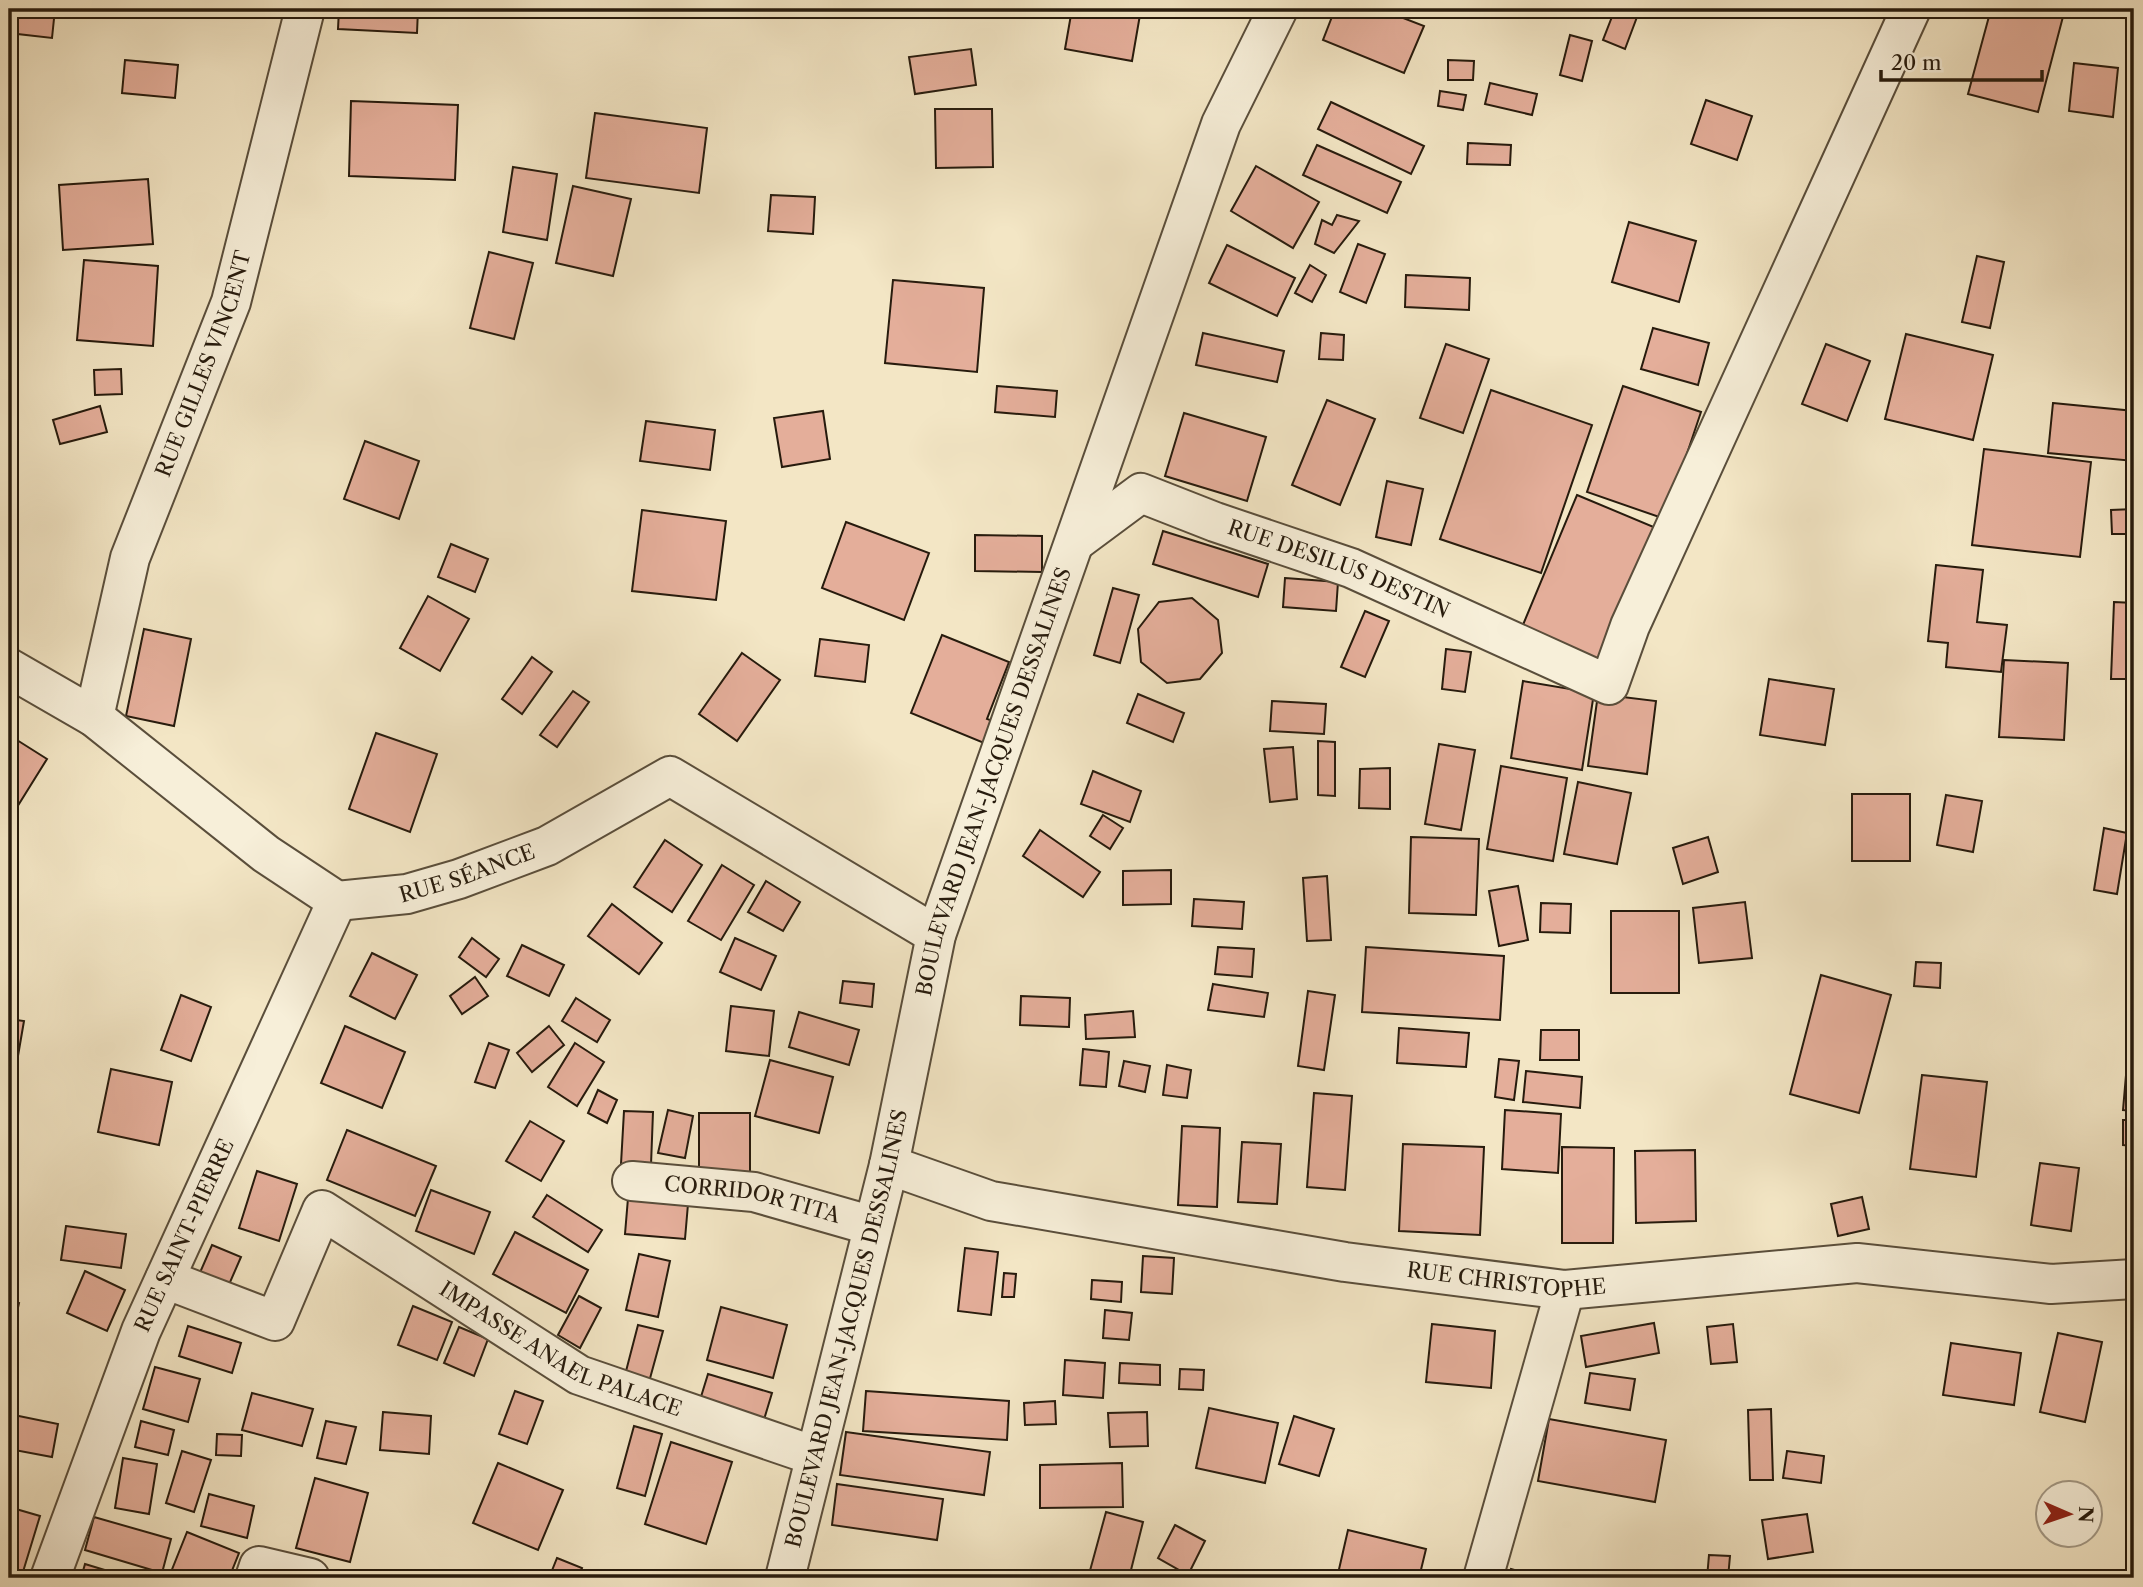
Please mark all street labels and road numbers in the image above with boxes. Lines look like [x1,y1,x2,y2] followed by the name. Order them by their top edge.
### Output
[150,248,256,480] street label: RUE GILLES VINCENT
[1225,514,1454,623] street label: RUE DESILUS DESTIN
[911,564,1076,998] street label: BOULEVARD JEAN-JACQUES DESSALINES
[396,839,538,908] street label: RUE SÉANCE
[780,1107,912,1550] street label: BOULEVARD JEAN-JACQUES DESSALINES
[129,1135,239,1336] street label: RUE SAINT-PIERRE
[663,1171,844,1228] street label: CORRIDOR TITA
[1405,1257,1607,1302] street label: RUE CHRISTOPHE
[435,1276,685,1421] street label: IMPASSE ANAEL PALACE

